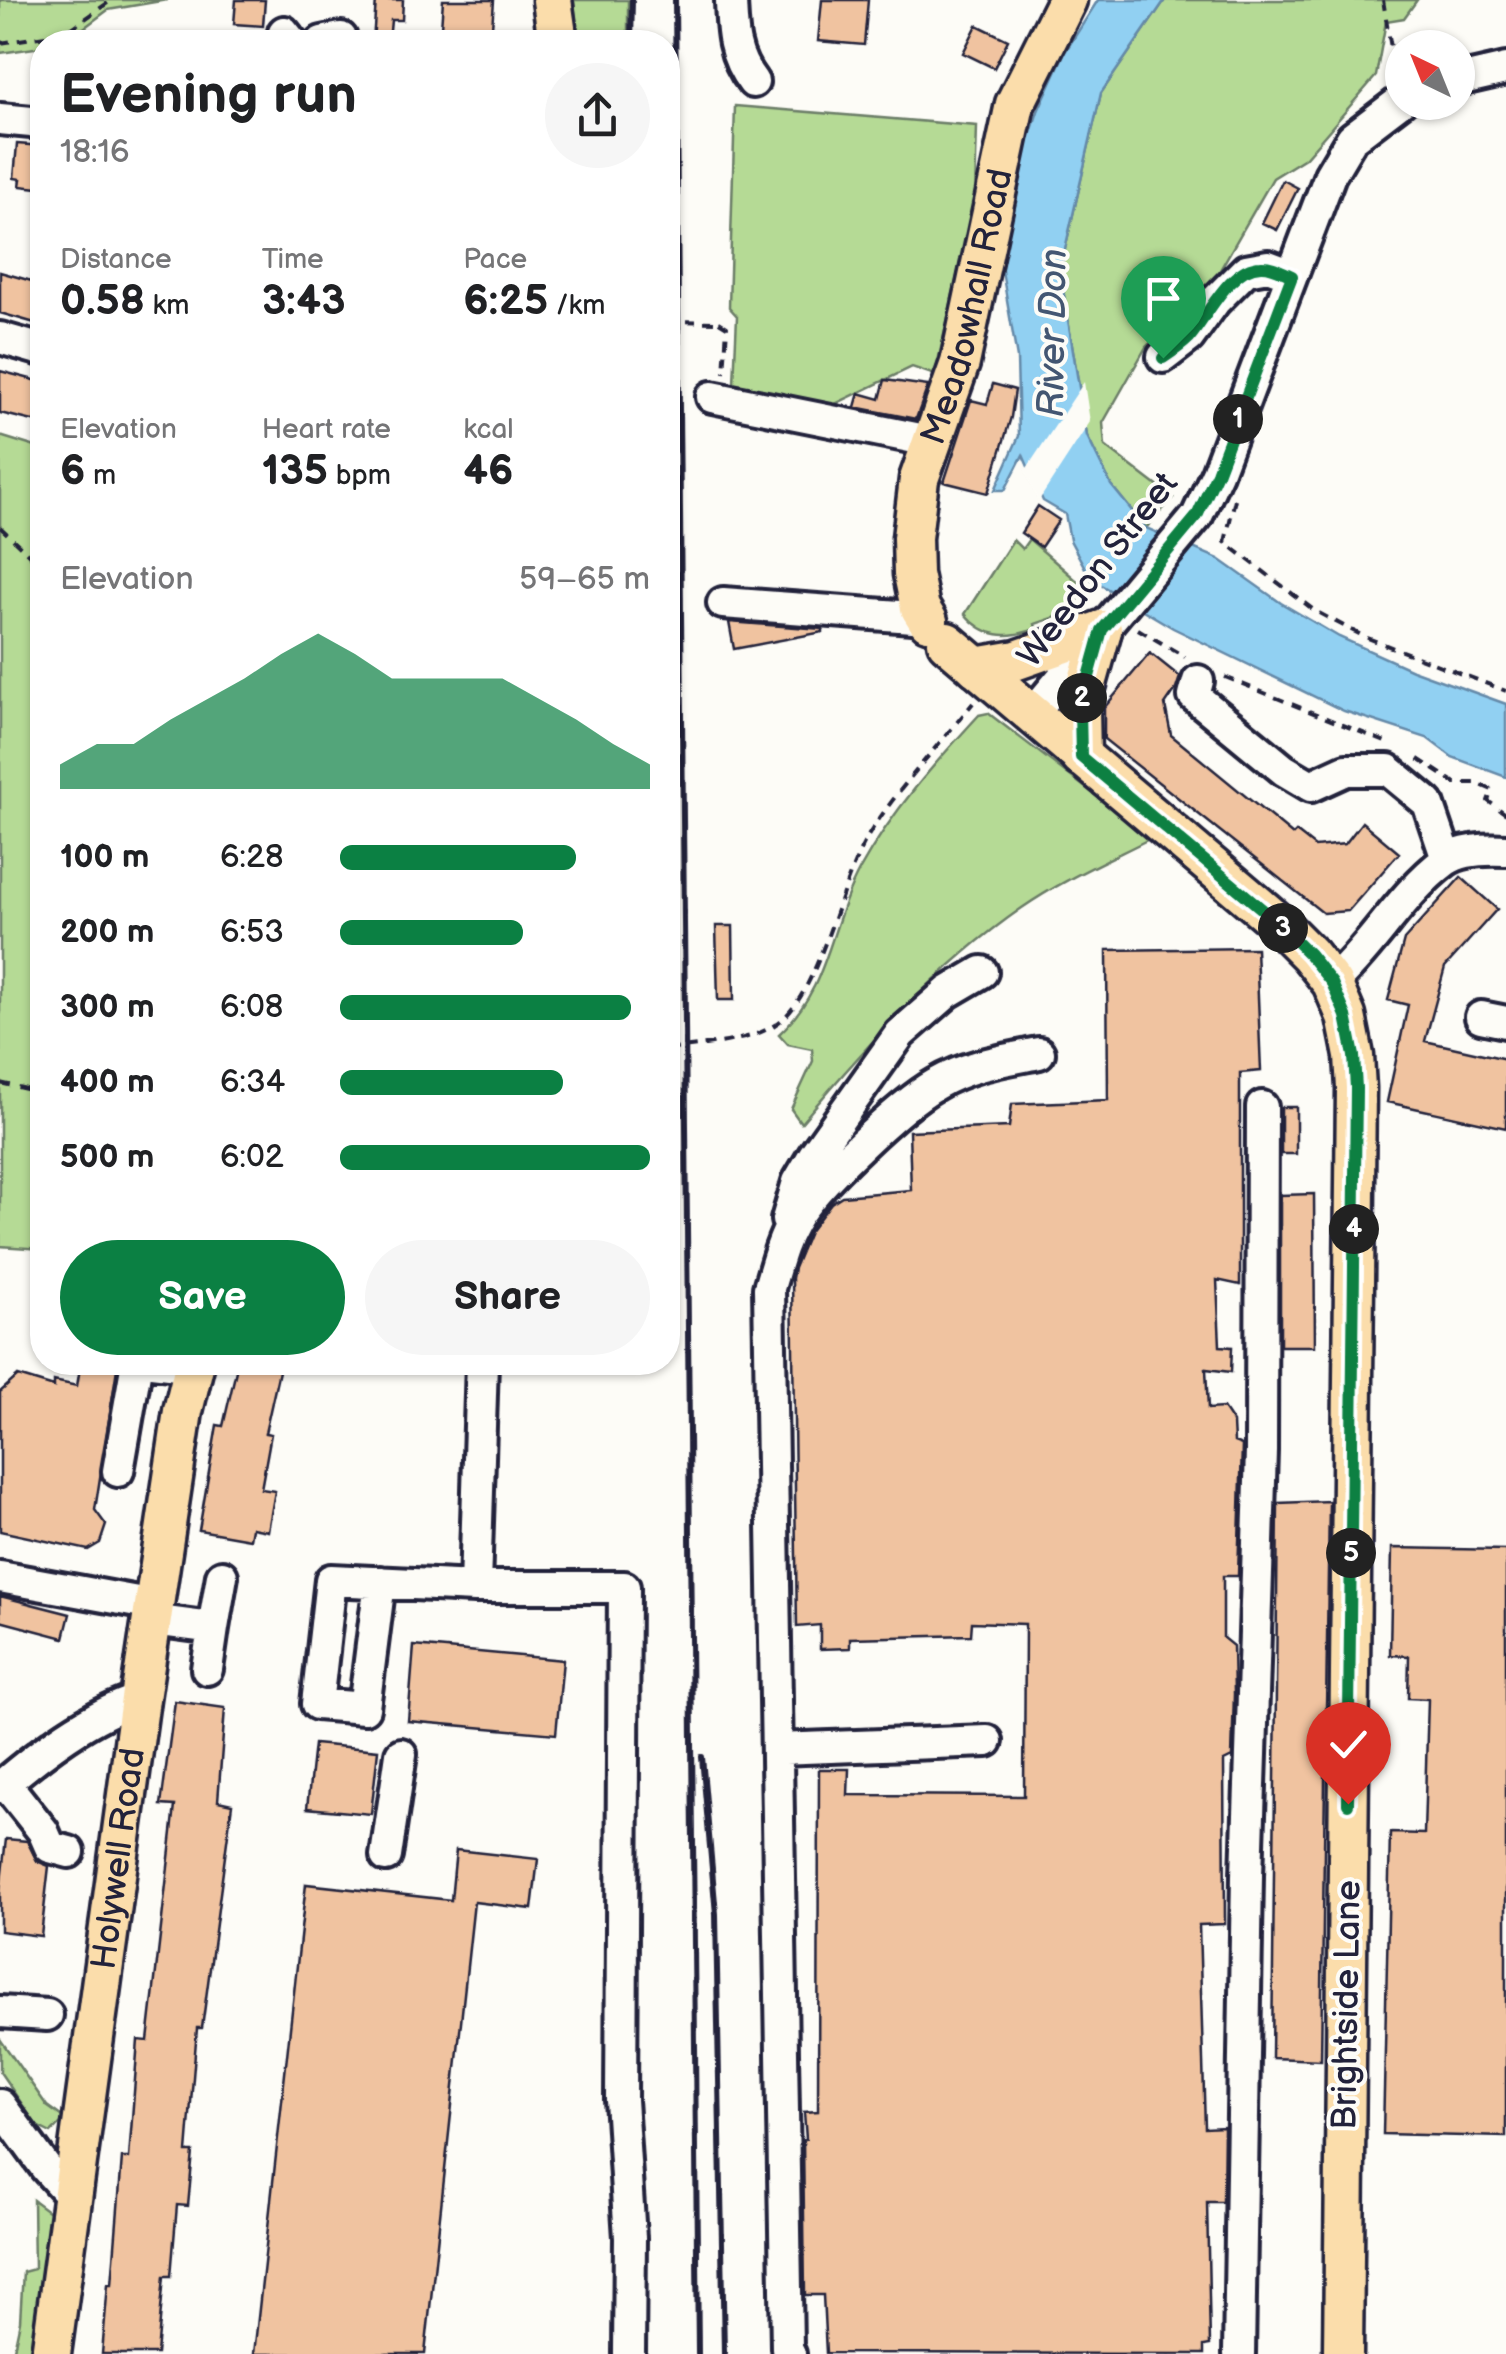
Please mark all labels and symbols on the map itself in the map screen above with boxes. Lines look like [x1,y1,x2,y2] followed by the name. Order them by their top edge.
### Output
[1385,30,1475,120] north arrow
[911,165,1022,450] street label: Meadowhall Road
[1029,248,1077,418] water label: River Don
[1121,256,1206,359] pin
[1213,394,1263,444] pin: 1
[1008,464,1188,676] street label: Weedon Street
[1057,673,1107,723] pin: 2
[1258,903,1308,953] pin: 3
[1329,1204,1379,1254] pin: 4
[1326,1528,1376,1578] pin: 5
[1306,1702,1391,1805] pin
[82,1745,155,1972] street label: Holywell Road
[1323,1880,1371,2130] street label: Brightside Lane

